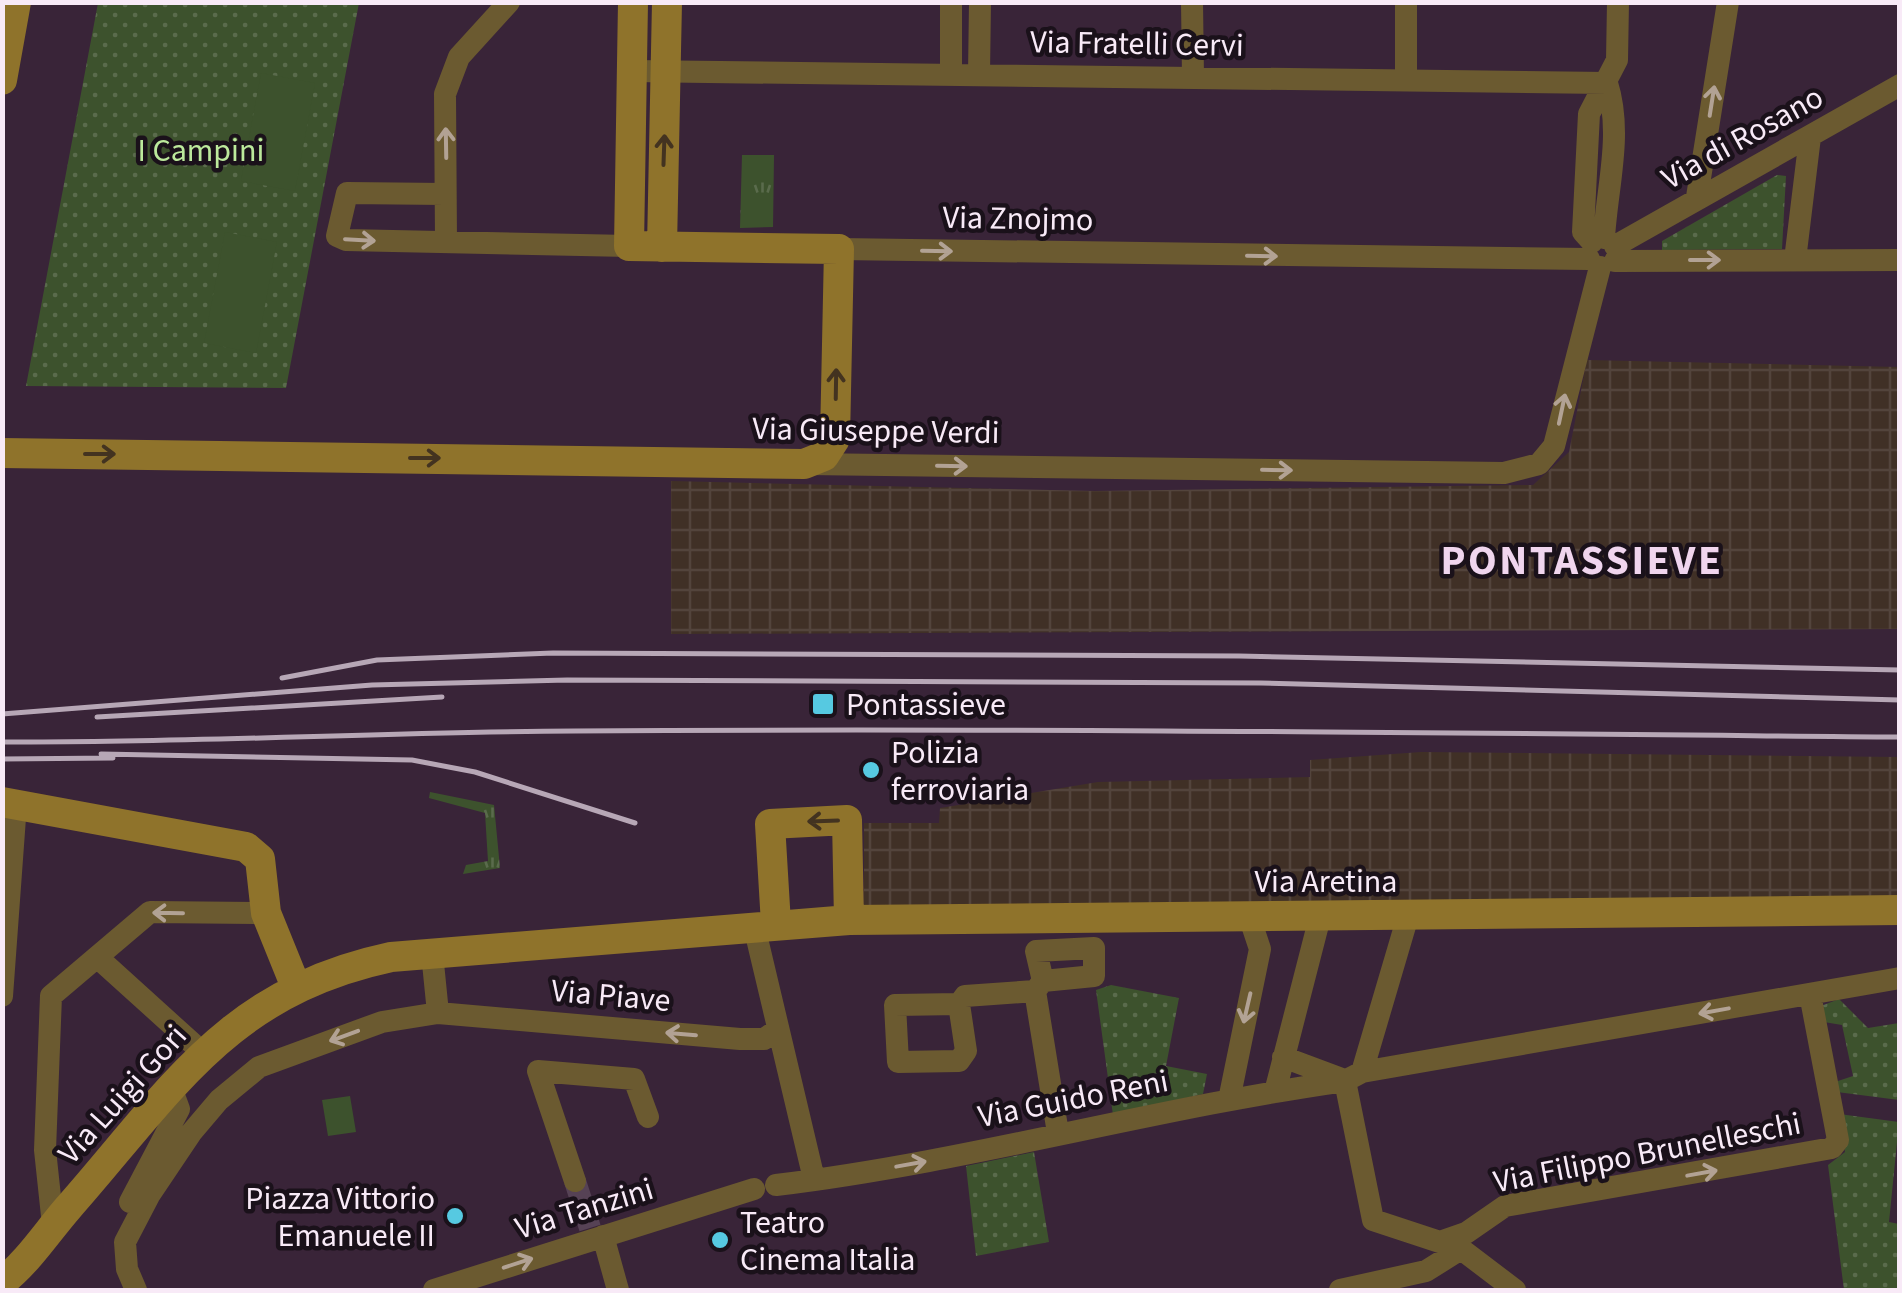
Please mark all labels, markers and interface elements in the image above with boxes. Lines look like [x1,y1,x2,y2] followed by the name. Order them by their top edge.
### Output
[1030,19,1244,69] street label: Via Fratelli Cervi
[1653,74,1832,201] street label: Via di Rosano
[1703,85,1722,118] one-way arrow
[138,128,264,174] park label: I Campini
[436,128,455,160] one-way arrow
[655,134,674,166] one-way arrow
[942,195,1094,243] street label: Via Znojmo
[343,231,375,250] one-way arrow
[920,242,952,260] one-way arrow
[1245,247,1277,266] one-way arrow
[1688,250,1721,270] one-way arrow
[827,368,846,400] one-way arrow
[1554,394,1573,426] one-way arrow
[752,406,1000,456] street label: Via Giuseppe Verdi
[82,444,115,464] one-way arrow
[408,448,440,468] one-way arrow
[934,456,967,476] one-way arrow
[1260,460,1292,480] one-way arrow
[1441,531,1723,591] district label: PONTASSIEVE
[846,682,1006,728] place label: Pontassieve
[810,691,836,717] marker: Pontassieve
[891,730,1029,813] place label: Polizia ferroviaria
[860,759,882,781] marker: Polizia ferroviaria
[807,812,839,831] one-way arrow
[1255,859,1397,905] street label: Via Aretina
[153,903,185,922] one-way arrow
[549,968,673,1024] street label: Via Piave
[1237,991,1255,1023] one-way arrow
[1698,1002,1731,1021] one-way arrow
[47,1015,198,1175] street label: Via Luigi Gori
[666,1024,698,1043] one-way arrow
[329,1028,360,1046] one-way arrow
[974,1058,1172,1140] street label: Via Guido Reni
[1490,1101,1805,1205] street label: Via Filippo Brunelleschi
[894,1154,927,1173] one-way arrow
[1686,1163,1718,1182] one-way arrow
[510,1166,659,1252] street label: Via Tanzini
[245,1176,435,1259] place label: Piazza Vittorio Emanuele II
[740,1200,915,1283] place label: Teatro Cinema Italia
[444,1205,466,1227] marker: Piazza Vittorio Emanuele II
[709,1229,731,1251] marker: Teatro Cinema Italia
[502,1252,533,1270] one-way arrow

